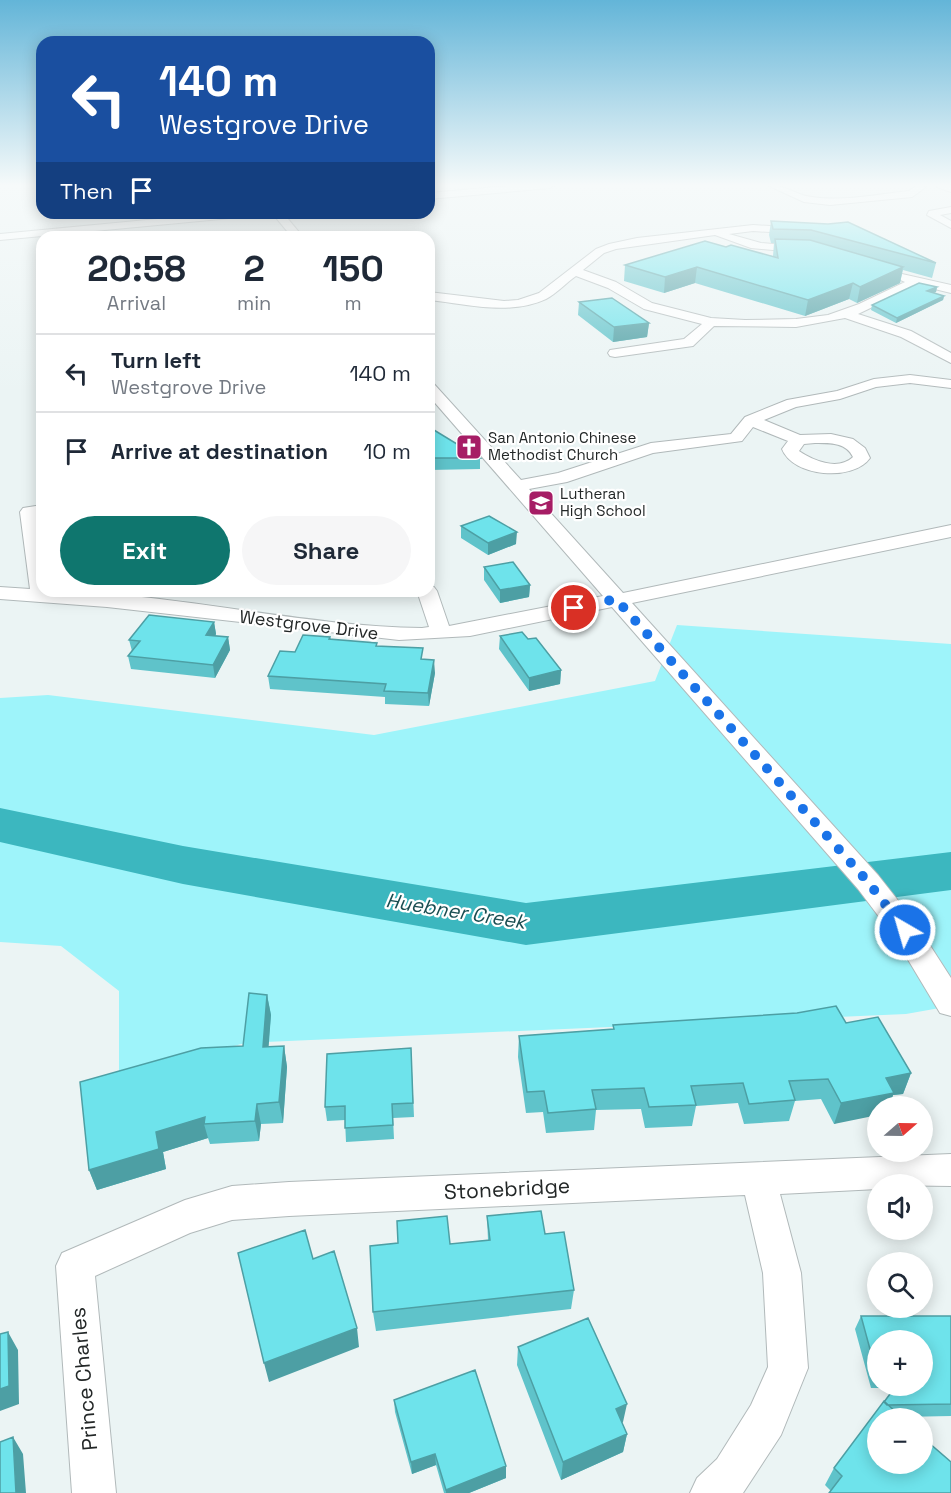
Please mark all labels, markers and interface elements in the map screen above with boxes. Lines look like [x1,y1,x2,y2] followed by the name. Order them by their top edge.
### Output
[159,55,278,108] text: 140 m
[60,60,138,138] icon: left
[159,107,369,142] text: Westgrove Drive
[125,174,158,207] icon: arrive
[60,177,113,205] text: Then
[87,246,186,292] text: 20:58
[244,246,265,292] text: 2
[323,246,384,292] text: 150
[107,290,166,316] text: Arrival
[237,290,271,316] text: min
[345,290,362,316] text: m
[111,346,201,374] text: Turn left
[60,357,93,390] icon: left
[349,359,411,387] text: 140 m
[111,374,266,400] text: Westgrove Drive
[488,428,636,464] place label: San Antonio Chinese Methodist Church
[454,432,484,462] church icon: San Antonio Chinese Methodist Church
[60,435,93,468] icon: arrive
[111,437,328,465] text: Arrive at destination
[363,437,411,465] text: 10 m
[560,484,646,520] place label: Lutheran High School
[526,488,556,518] school or university icon: Lutheran High School
[60,516,230,585] button: Exit
[242,516,411,585] button: Share
[548,582,599,633] pin
[557,591,590,624] icon: arrive
[238,605,380,644] street label: Westgrove Drive
[384,887,530,935] water label: Huebner Creek
[873,898,937,962] position arrow
[867,1096,933,1162] north arrow
[867,1096,933,1474] map controls
[443,1172,571,1205] street label: Stonebridge
[867,1174,933,1240] button: sound
[867,1252,933,1318] button: search
[64,1306,103,1452] street label: Prince Charles
[867,1330,933,1396] button: +
[867,1408,933,1474] button: −

